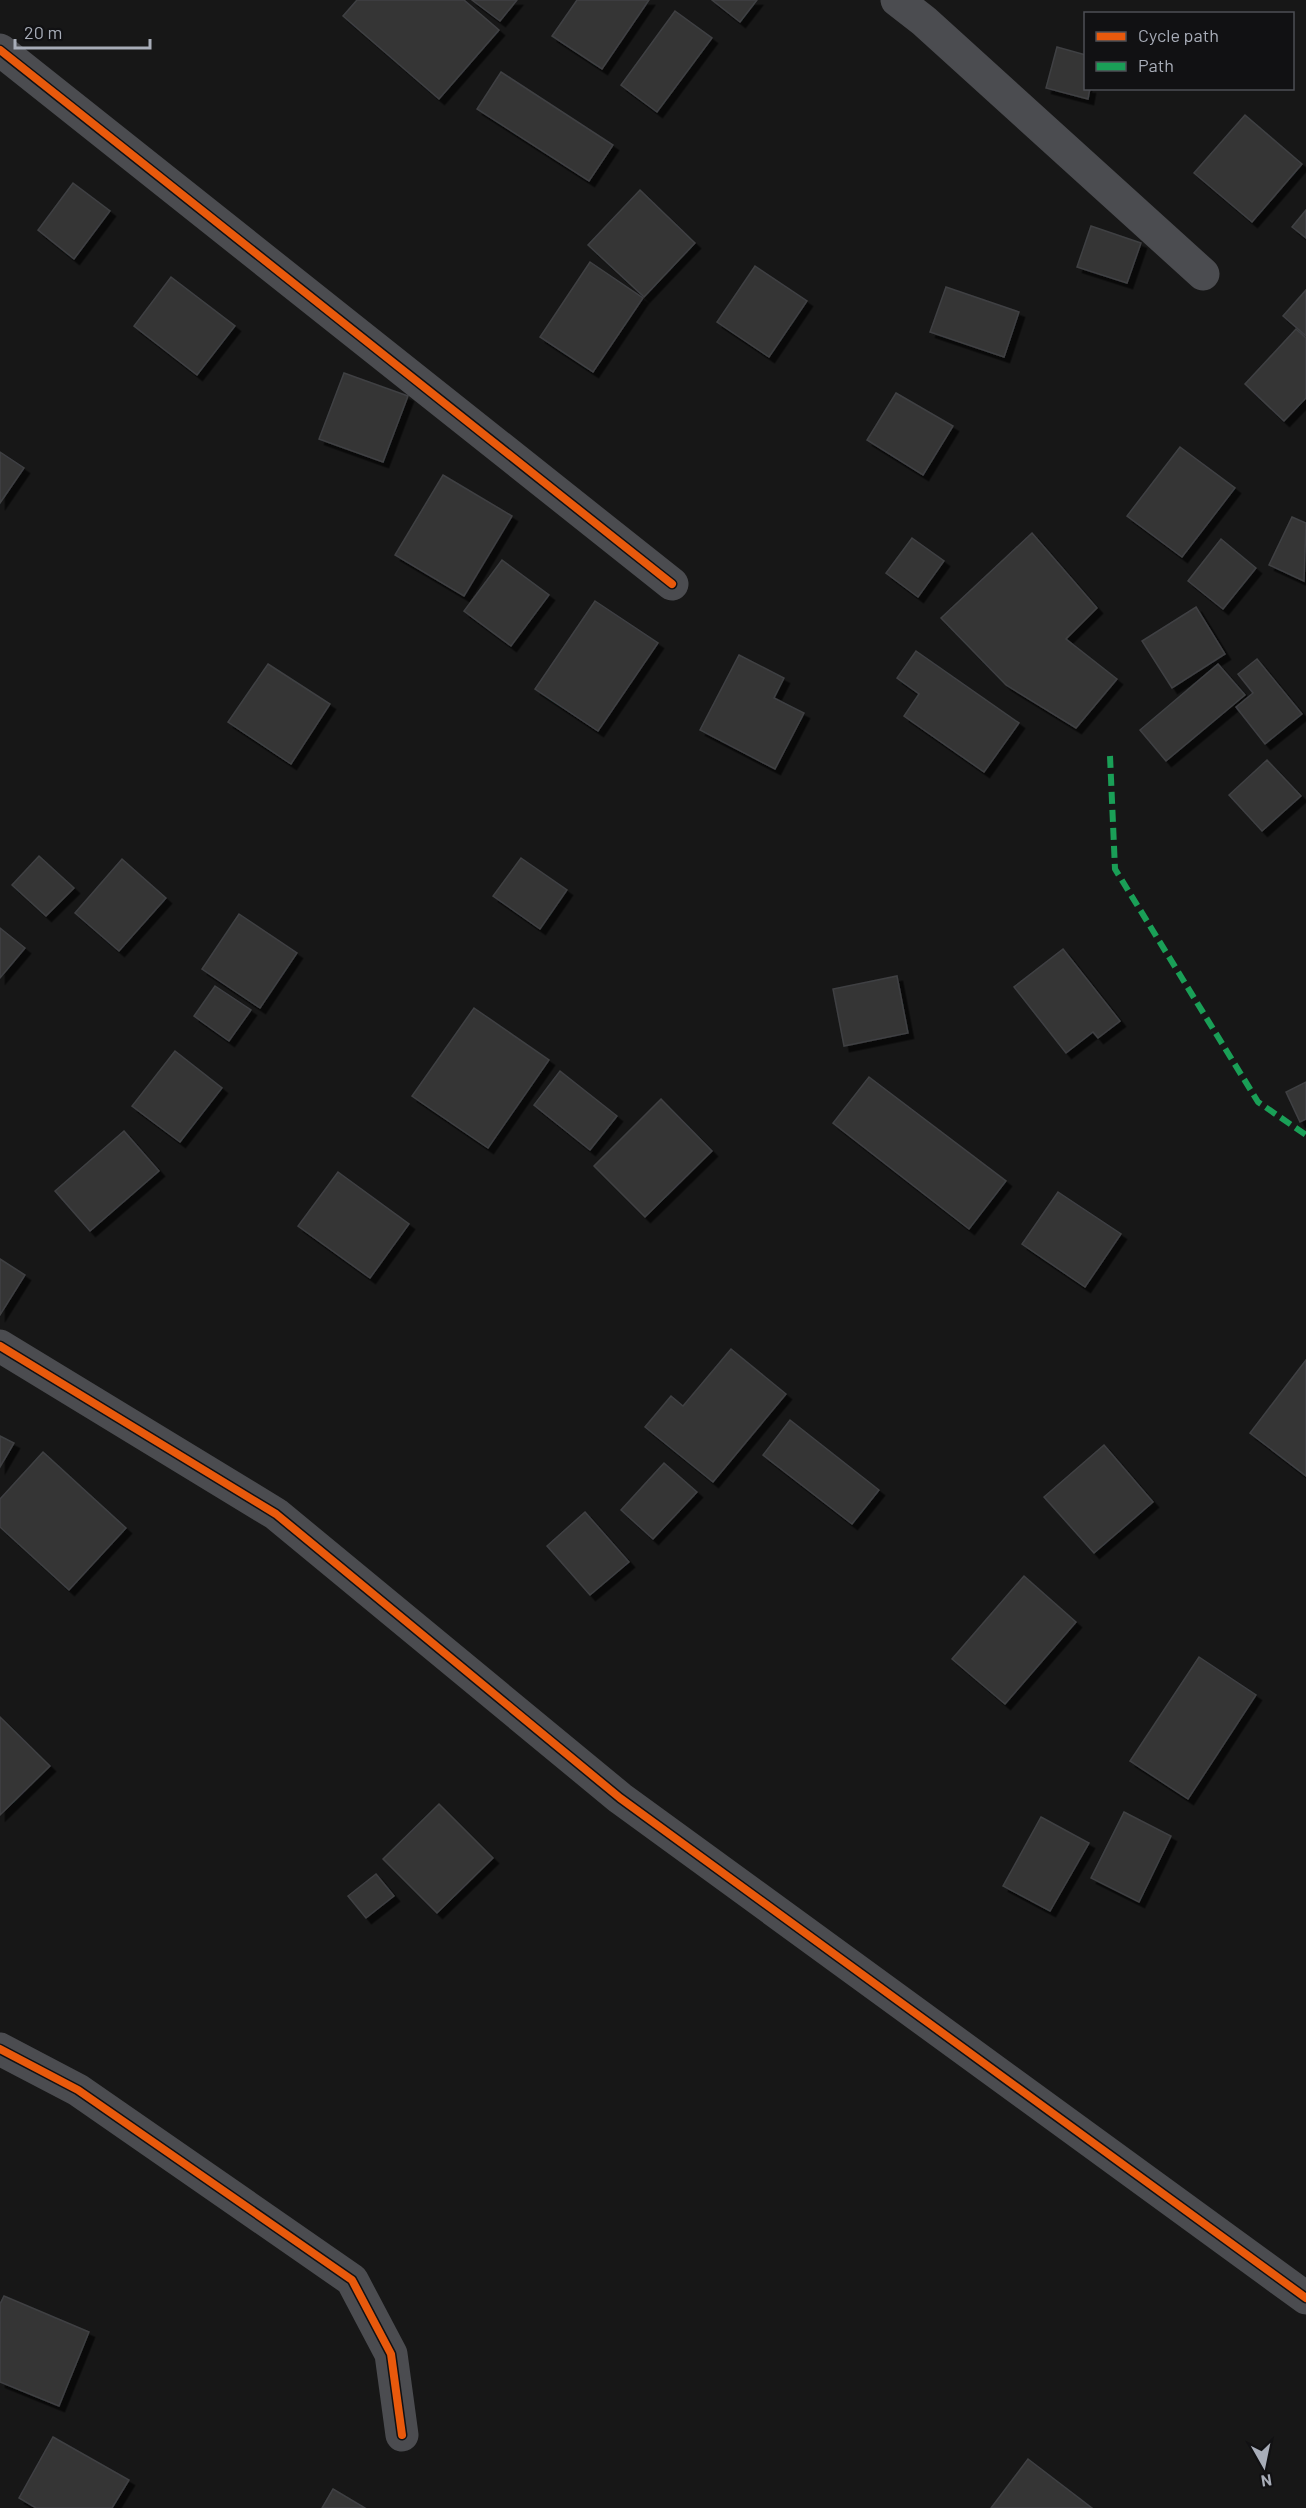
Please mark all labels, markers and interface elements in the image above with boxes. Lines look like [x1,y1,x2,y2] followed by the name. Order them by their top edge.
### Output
[15,12,150,50] scale bar
[1084,12,1294,90] legend
[24,21,62,43] text: 20 m
[1138,24,1219,46] text: Cycle path
[1138,54,1174,76] text: Path
[1234,2436,1294,2496] north arrow
[1260,2471,1273,2492] text: N

